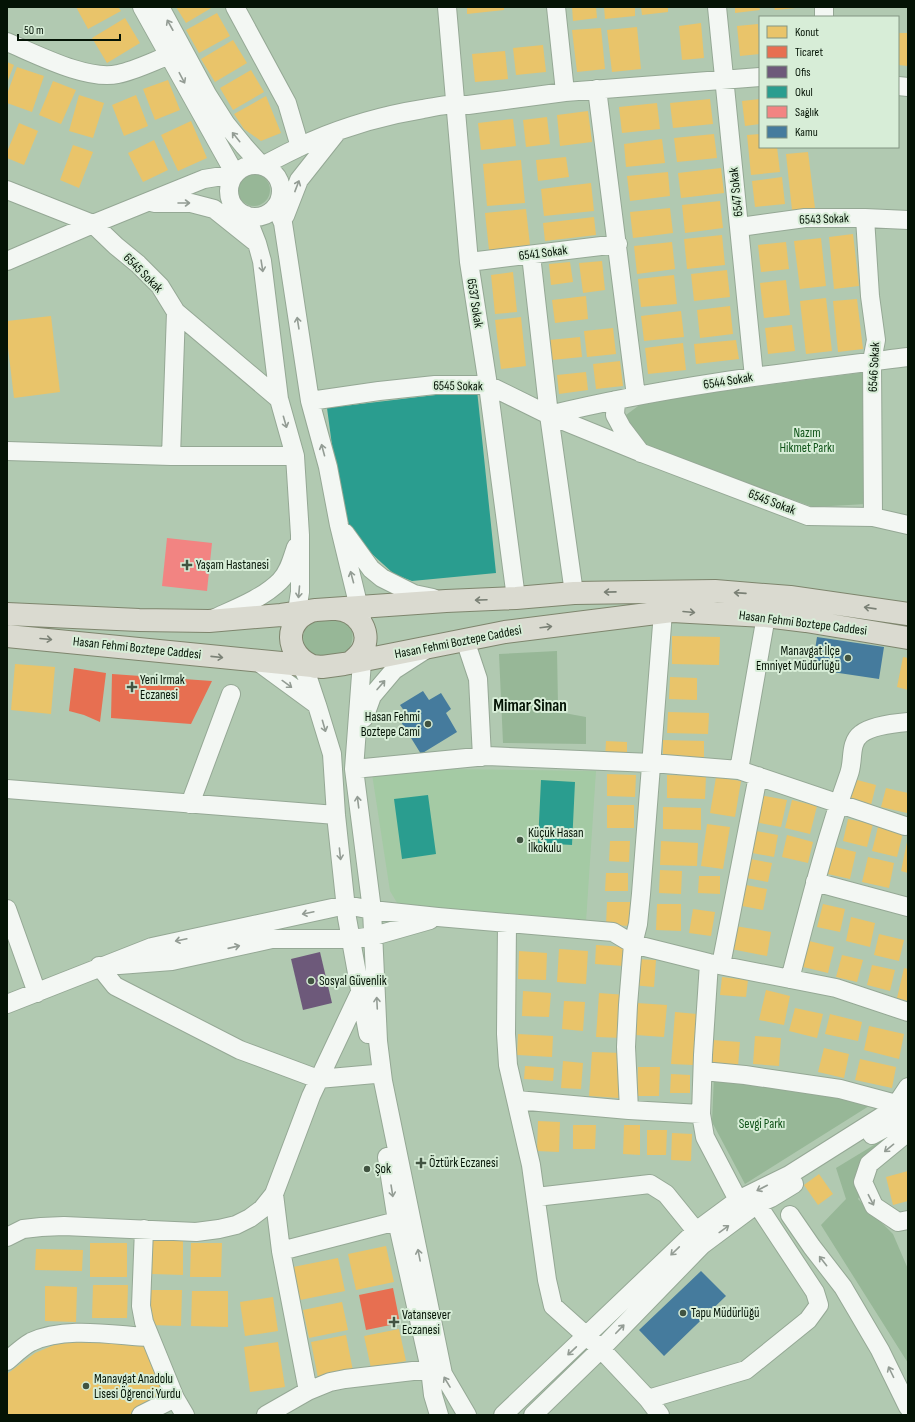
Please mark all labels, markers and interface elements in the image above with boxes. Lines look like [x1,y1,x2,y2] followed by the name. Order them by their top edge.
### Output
[18,16,120,42] scale bar
[759,16,899,148] legend
[165,19,173,31] one-way arrow
[24,23,44,38] text: 50 m
[795,25,819,40] text: Konut
[795,45,823,60] text: Ticaret
[795,65,810,80] text: Ofis
[179,72,186,84] one-way arrow
[795,85,813,100] text: Okul
[795,105,819,120] text: Sağlık
[795,125,818,140] text: Kamu
[231,131,240,142] one-way arrow
[725,167,747,217] street label: 6547 Sokak
[293,181,301,193] one-way arrow
[177,199,190,207] one-way arrow
[799,210,849,228] street label: 6543 Sokak
[518,242,568,264] street label: 6541 Sokak
[120,250,166,296] street label: 6545 Sokak
[258,259,266,272] one-way arrow
[463,277,487,329] street label: 6537 Sokak
[294,317,302,330] one-way arrow
[865,342,883,392] street label: 6546 Sokak
[702,369,754,393] street label: 6544 Sokak
[433,378,483,394] street label: 6545 Sokak
[282,415,290,428] one-way arrow
[780,425,835,456] park label: Nazım Hikmet Parkı
[319,444,326,457] one-way arrow
[746,486,798,518] street label: 6545 Sokak
[196,557,269,573] place label: Yaşam Hastanesi
[181,559,193,571] marker: Yaşam Hastanesi
[348,571,355,584] one-way arrow
[296,585,303,598] one-way arrow
[604,588,617,596] one-way arrow
[734,590,747,597] one-way arrow
[475,596,488,603] one-way arrow
[863,604,876,612] one-way arrow
[738,607,868,639] street label: Hasan Fehmi Boztepe Caddesi
[682,609,695,616] one-way arrow
[393,622,523,662] street label: Hasan Fehmi Boztepe Caddesi
[539,623,552,631] one-way arrow
[72,633,202,663] street label: Hasan Fehmi Boztepe Caddesi
[39,635,52,643] one-way arrow
[756,642,840,674] place label: Manavgat İlçe Emniyet Müdürlüğü
[210,653,223,661] one-way arrow
[843,653,853,663] marker: Manavgat İlçe Emniyet Müdürlüğü
[140,672,185,703] place label: Yeni Irmak Eczanesi
[281,679,292,688] one-way arrow
[377,680,386,690] one-way arrow
[127,682,137,692] marker: Yeni Irmak Eczanesi
[493,696,567,716] district label: Mimar Sinan
[361,709,420,740] place label: Hasan Fehmi Boztepe Cami
[321,719,328,732] one-way arrow
[423,719,433,729] marker: Hasan Fehmi Boztepe Cami
[354,796,362,809] one-way arrow
[528,825,584,856] place label: Küçük Hasan İlkokulu
[515,835,525,845] marker: Küçük Hasan İlkokulu
[337,847,344,860] one-way arrow
[302,909,315,917] one-way arrow
[175,937,188,945] one-way arrow
[227,943,240,951] one-way arrow
[319,973,387,989] place label: Sosyal Güvenlik
[306,976,316,986] marker: Sosyal Güvenlik
[373,997,380,1010] one-way arrow
[739,1116,785,1132] park label: Sevgi Parkı
[884,1144,894,1153] one-way arrow
[429,1154,498,1171] place label: Öztürk Eczanesi
[416,1158,426,1168] marker: Öztürk Eczanesi
[375,1161,391,1177] place label: Şok
[362,1164,372,1174] marker: Şok
[388,1184,396,1197] one-way arrow
[757,1185,769,1192] one-way arrow
[868,1194,875,1206] one-way arrow
[718,1225,729,1233] one-way arrow
[670,1246,680,1256] one-way arrow
[414,1249,422,1262] one-way arrow
[819,1256,827,1267] one-way arrow
[691,1305,760,1321] place label: Tapu Müdürlüğü
[402,1307,451,1338] place label: Vatansever Eczanesi
[678,1308,688,1318] marker: Tapu Müdürlüğü
[389,1317,399,1327] marker: Vatansever Eczanesi
[615,1324,625,1334] one-way arrow
[566,1346,577,1355] one-way arrow
[887,1366,894,1378] one-way arrow
[94,1371,181,1402] place label: Manavgat Anadolu Lisesi Öğrenci Yurdu
[443,1376,451,1388] one-way arrow
[81,1381,91,1391] marker: Manavgat Anadolu Lisesi Öğrenci Yurdu

